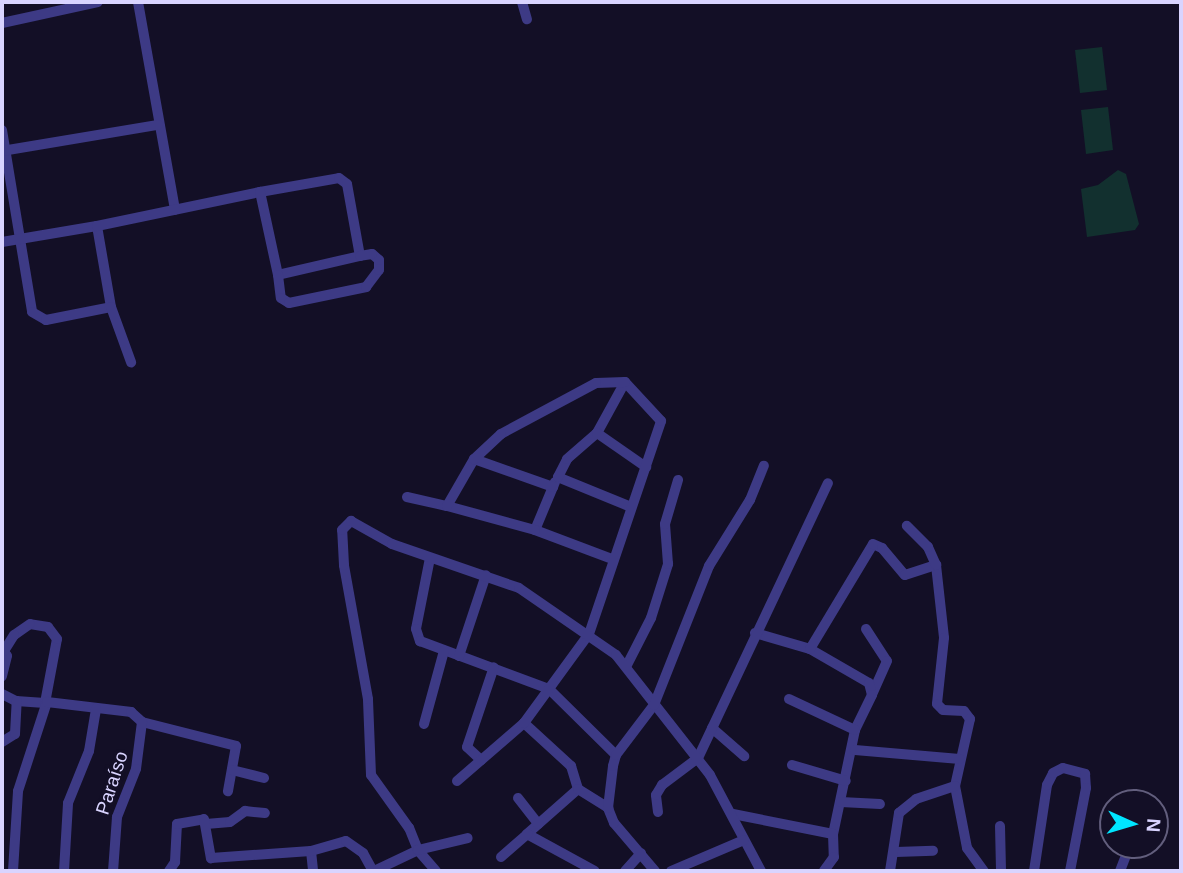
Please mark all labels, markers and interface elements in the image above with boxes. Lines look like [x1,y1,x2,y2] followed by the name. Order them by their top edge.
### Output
[91,748,133,818] street label: Paraíso
[1099,789,1169,859] north arrow
[1142,818,1164,833] text: N

